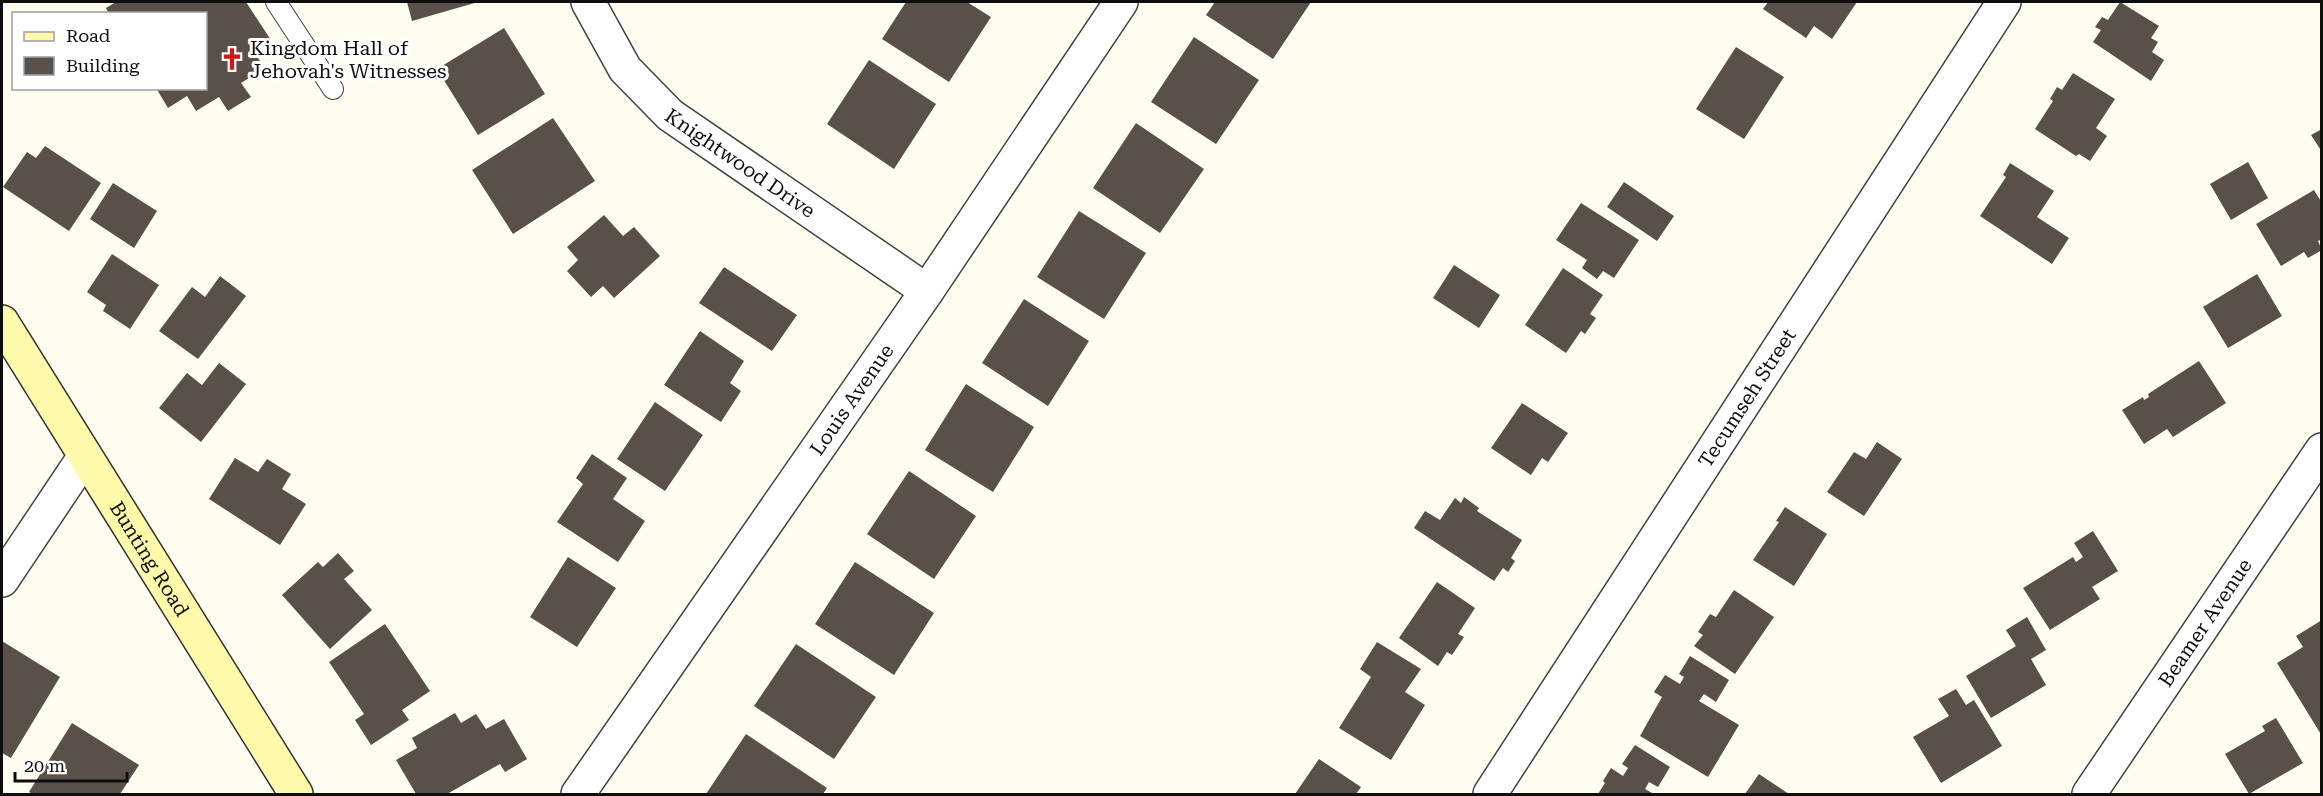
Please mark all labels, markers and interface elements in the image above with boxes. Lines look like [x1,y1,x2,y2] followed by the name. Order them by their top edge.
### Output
[12,12,207,90] legend
[66,25,111,46] text: Road
[250,36,446,83] place label: Kingdom Hall of Jehovah's Witnesses
[219,46,245,72] church icon: Kingdom Hall of Jehovah's Witnesses
[66,55,140,76] text: Building
[661,103,820,223] street label: Knightwood Drive
[1693,324,1801,472] street label: Tecumseh Street
[805,339,899,460] street label: Louis Avenue
[105,497,194,621] street label: Bunting Road
[2153,554,2257,691] street label: Beamer Avenue
[15,745,128,783] scale bar
[24,755,65,776] text: 20 m

